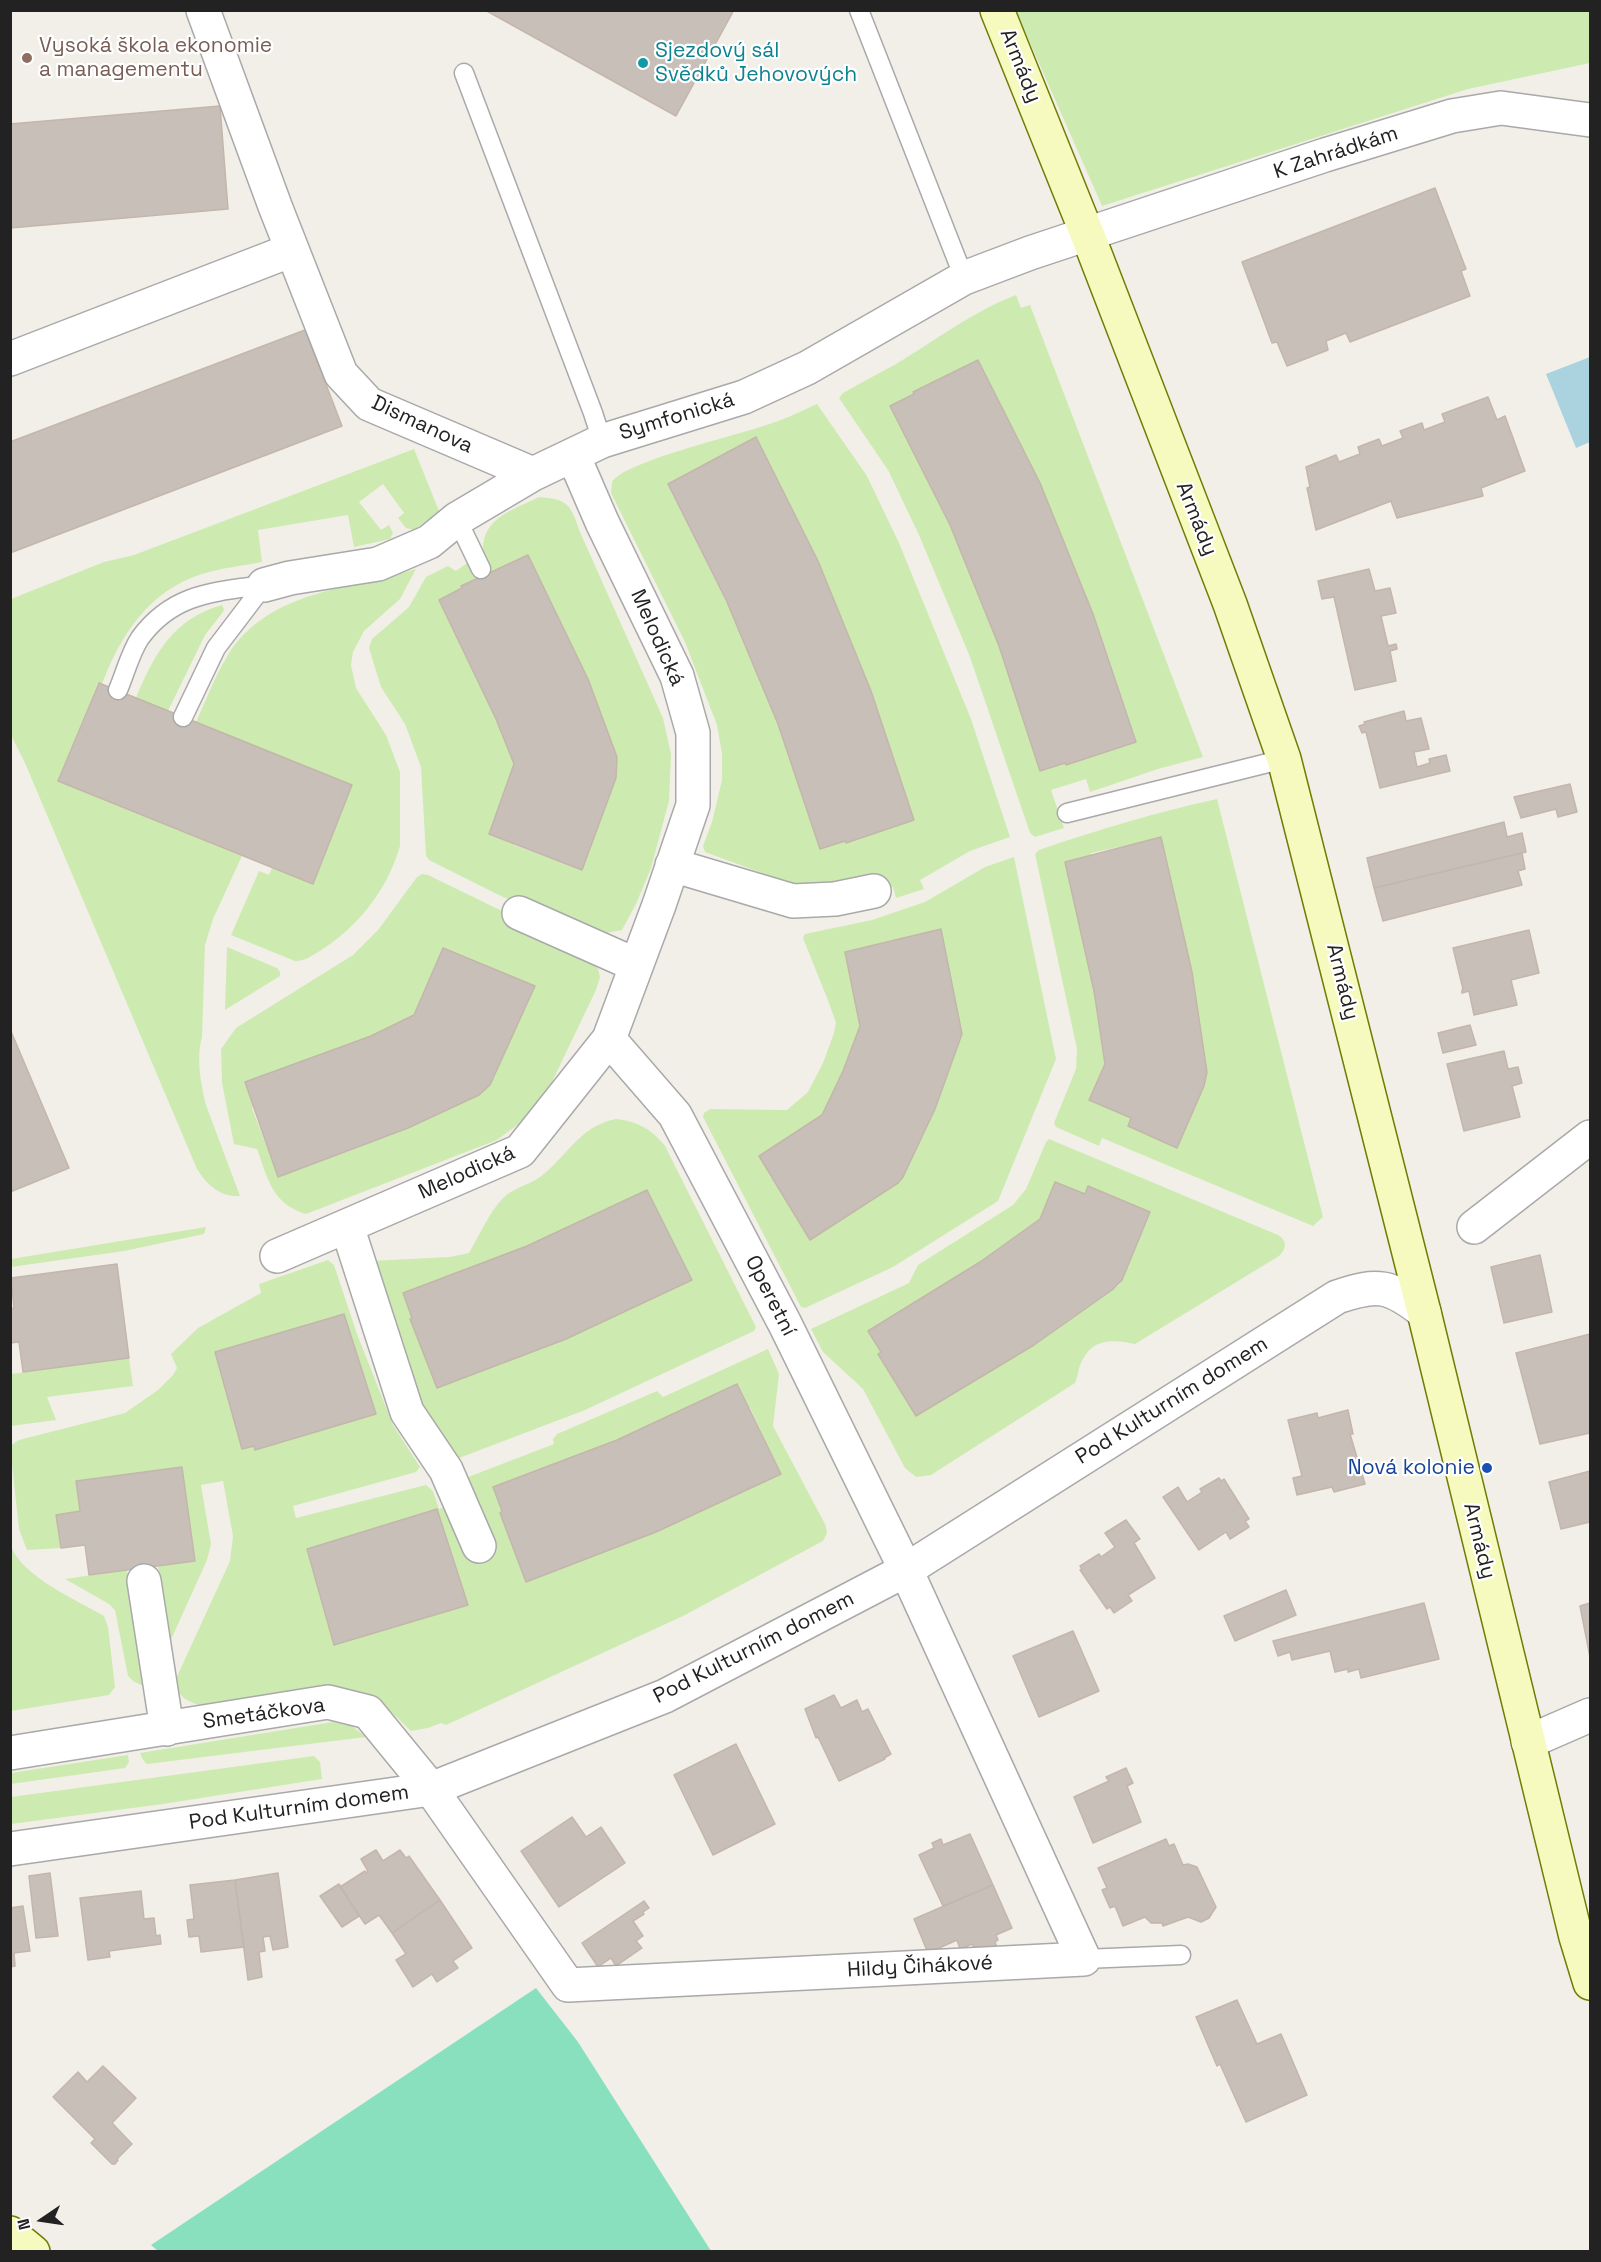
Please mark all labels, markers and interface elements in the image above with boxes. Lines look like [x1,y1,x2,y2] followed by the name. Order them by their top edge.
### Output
[994,25,1046,107] street label: Armády
[39,33,272,83] place label: Vysoká škola ekonomie a managementu
[655,38,857,88] place label: Sjezdový sál Svědků Jehovových
[20,51,34,65] marker: Vysoká škola ekonomie a managementu
[636,56,650,70] marker: Sjezdový sál Svědků Jehovových
[1271,121,1401,185] street label: K Zahrádkám
[616,388,738,446] street label: Symfonická
[367,391,477,459] street label: Dismanova
[1170,478,1222,560] street label: Armády
[625,586,689,690] street label: Melodická
[1320,941,1364,1023] street label: Armády
[415,1141,519,1205] street label: Melodická
[739,1251,801,1341] street label: Operetní
[1071,1332,1273,1470] street label: Pod Kulturním domem
[1348,1455,1475,1481] place label: Nová kolonie
[1480,1461,1494,1475] marker: Nová kolonie
[1457,1500,1501,1582] street label: Armády
[649,1586,859,1710] street label: Pod Kulturním domem
[201,1693,327,1735] street label: Smetáčkova
[187,1780,411,1836] street label: Pod Kulturním domem
[846,1951,994,1983] street label: Hildy Čihákové
[12,2190,72,2250] north arrow
[13,2217,35,2232] text: N

